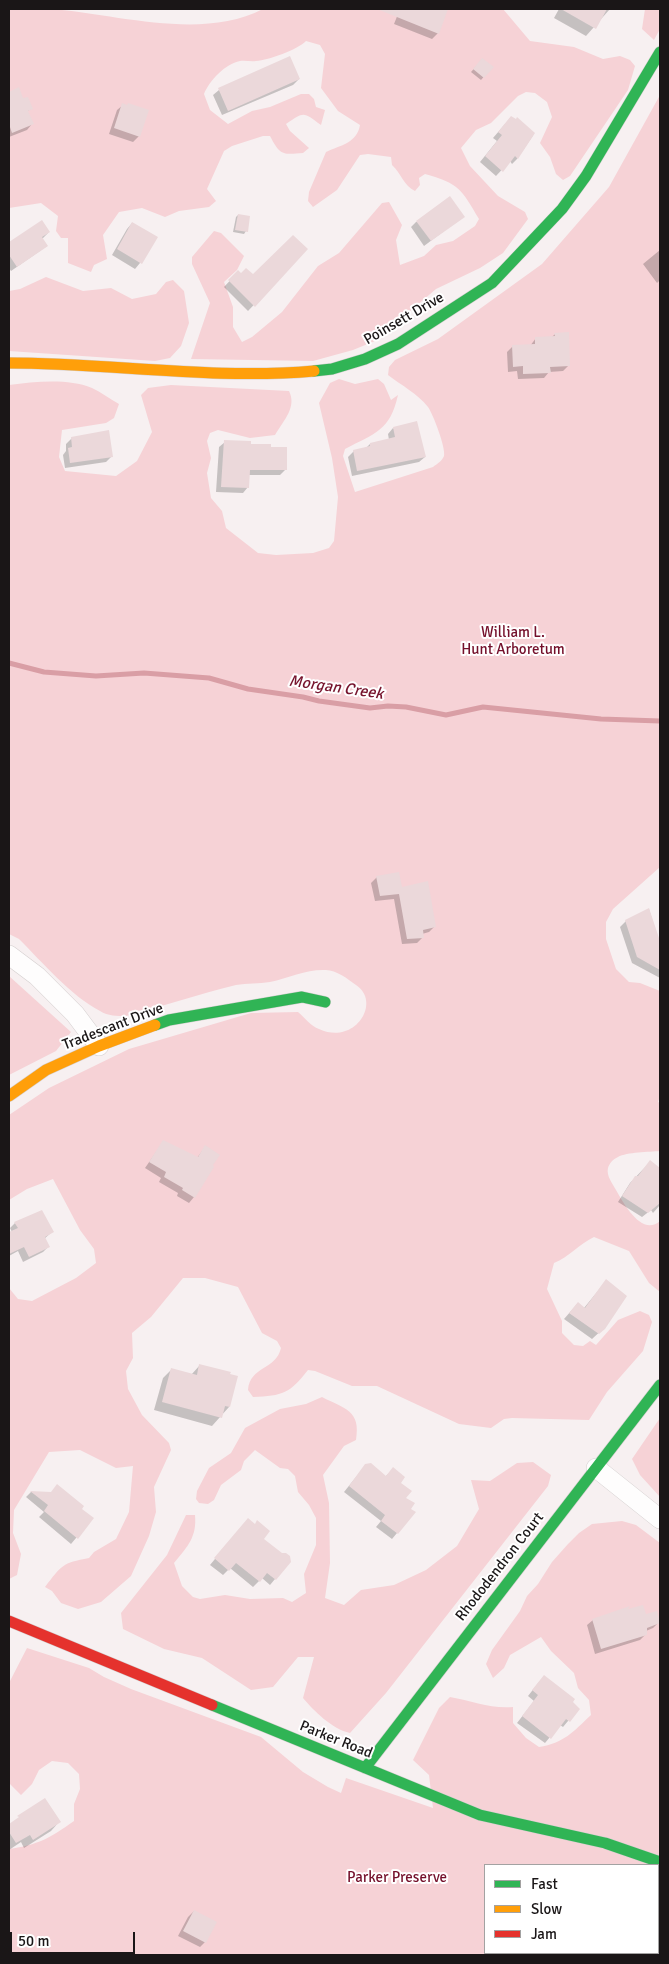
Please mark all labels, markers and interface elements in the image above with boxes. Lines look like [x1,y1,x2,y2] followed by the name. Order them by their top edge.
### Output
[361,289,447,349] street label: Poinsett Drive
[461,624,565,659] park label: William L. Hunt Arboretum
[288,672,384,704] water label: Morgan Creek
[60,999,166,1055] street label: Tradescant Drive
[452,1509,548,1625] street label: Rhododendron Court
[297,1717,375,1763] street label: Parker Road
[484,1864,659,1954] legend
[347,1869,447,1887] park label: Parker Preserve
[531,1875,558,1893] text: Fast
[531,1900,562,1918] text: Slow
[12,1922,138,1954] scale bar
[531,1925,557,1943] text: Jam
[18,1932,49,1950] text: 50 m

